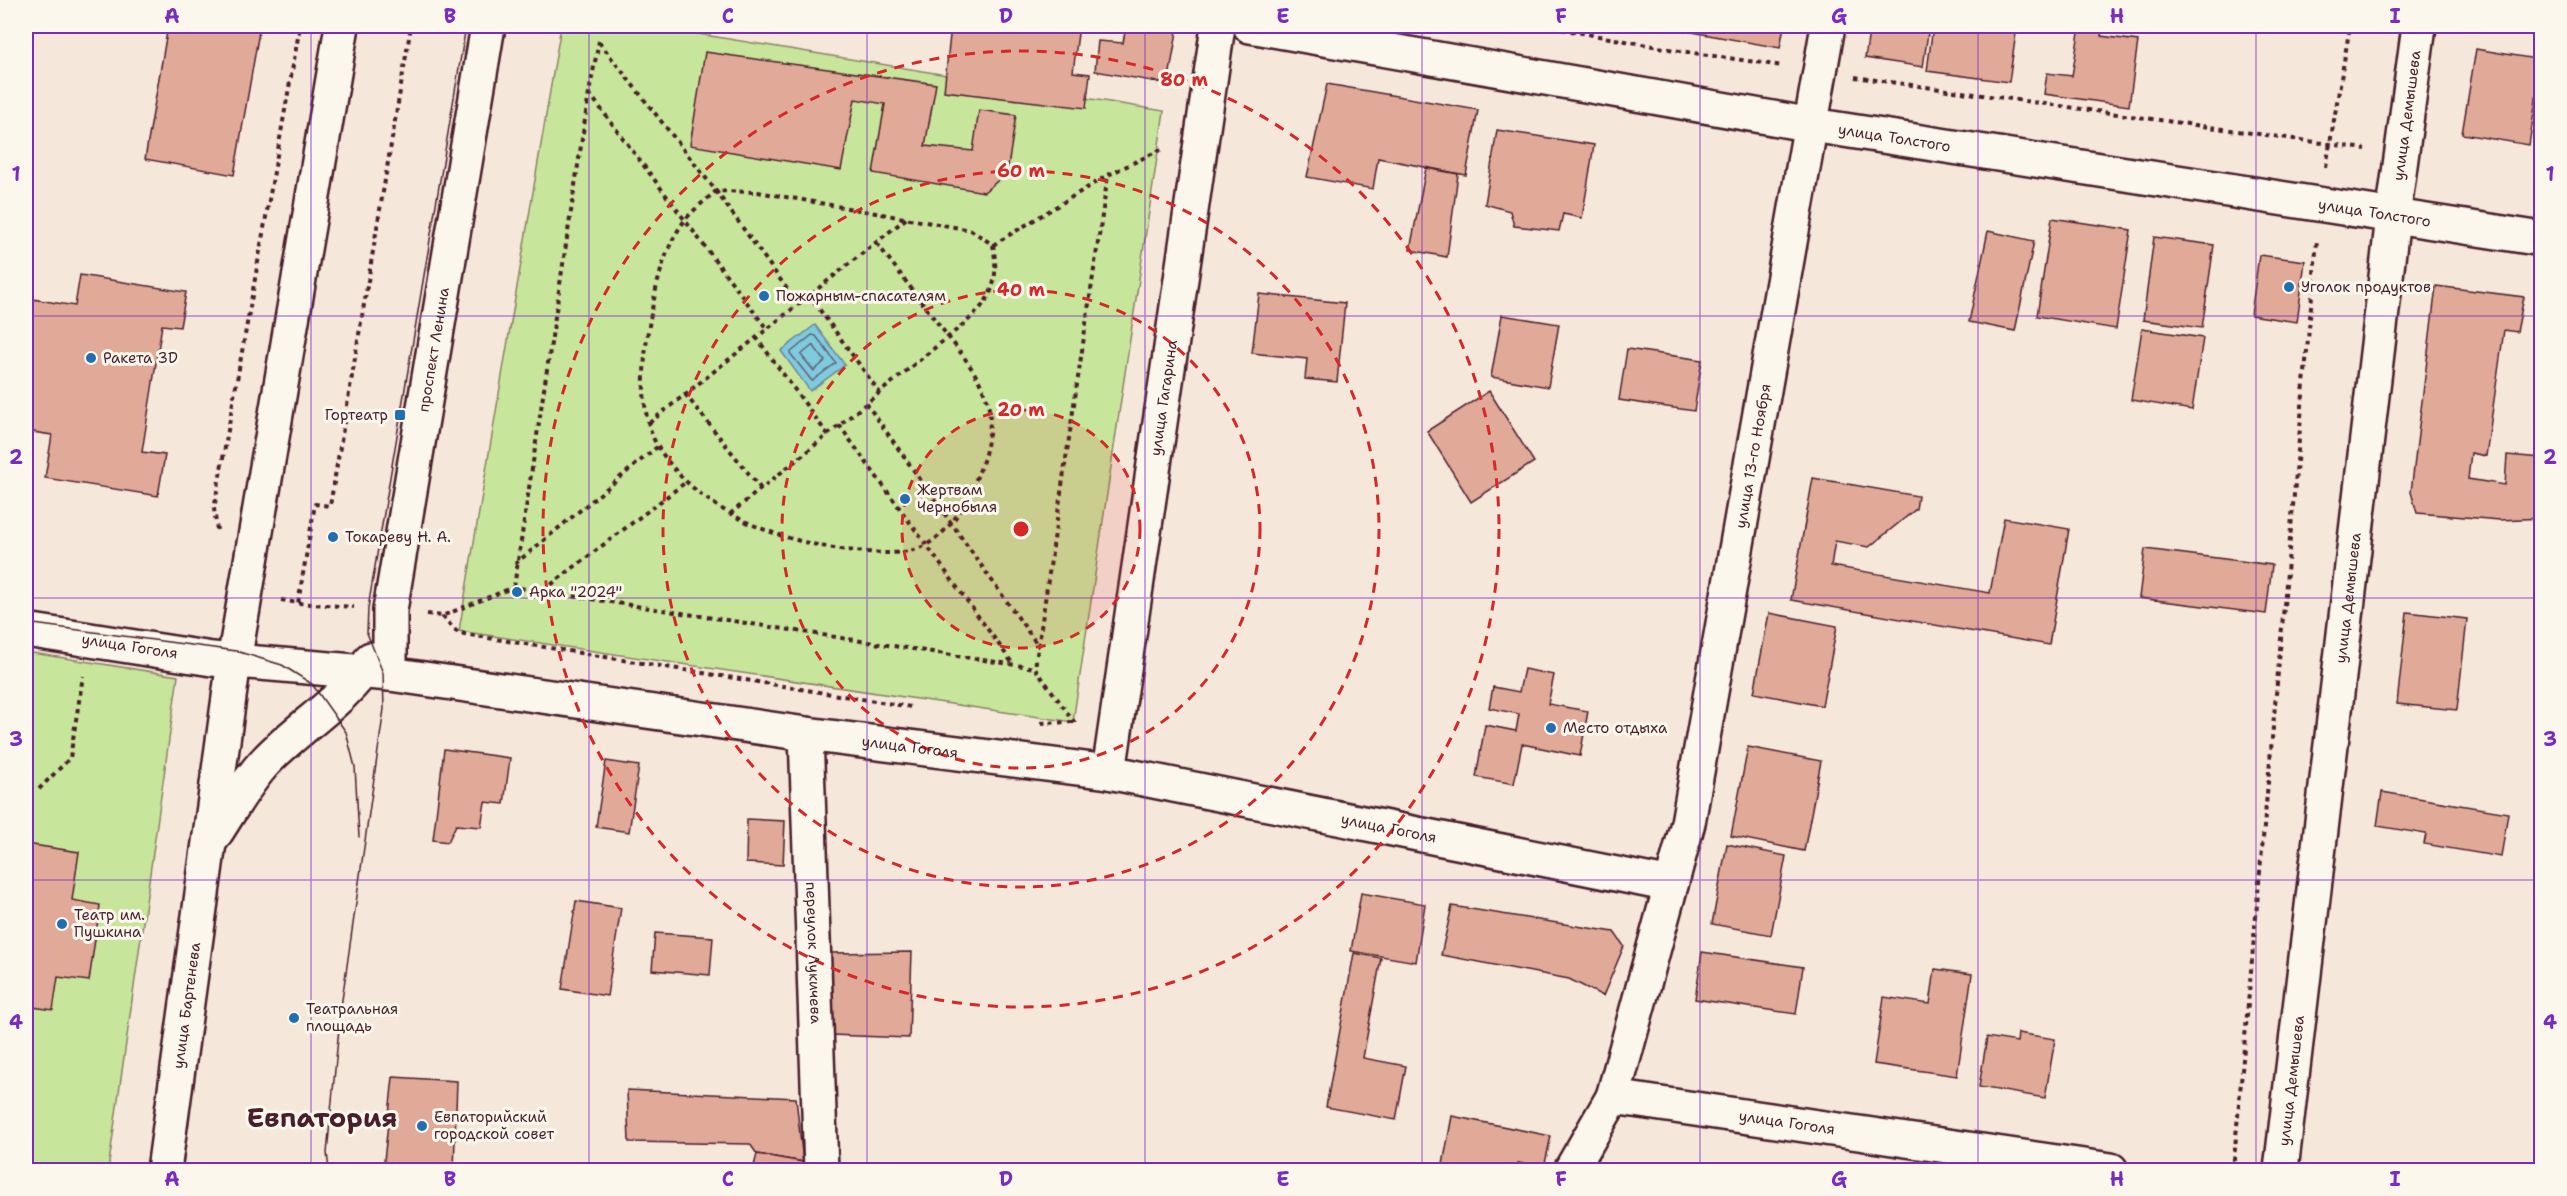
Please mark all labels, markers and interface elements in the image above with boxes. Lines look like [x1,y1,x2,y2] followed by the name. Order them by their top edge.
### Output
[164,3,180,29] text: A
[444,3,456,29] text: B
[722,3,734,29] text: C
[999,3,1013,29] text: D
[1276,3,1290,29] text: E
[1555,3,1567,29] text: F
[1831,3,1847,29] text: G
[2110,3,2124,29] text: H
[2389,3,2401,29] text: I
[2388,48,2426,182] street label: улица Демышева
[1160,68,1208,92] text: 80 m
[1837,119,1952,157] street label: улица Толстого
[997,159,1045,183] text: 60 m
[11,161,21,187] text: 1
[2545,161,2555,187] text: 1
[2317,194,2432,231] street label: улица Толстого
[2301,277,2431,297] place label: Уголок продуктов
[997,278,1045,302] text: 40 m
[2282,280,2296,294] marker: Уголок продуктов
[413,285,454,414] street label: проспект Ленина
[776,286,946,306] place label: Пожарным-спасателям
[757,289,771,303] marker: Пожарным-спасателям
[1145,338,1182,457] street label: улица Гагарина
[103,348,178,368] place label: Ракета 3D
[84,351,98,365] marker: Ракета 3D
[1730,382,1776,530] street label: улица 13-го Ноября
[997,398,1045,422] text: 20 m
[325,405,388,425] place label: Гортеатр
[393,408,407,422] marker: Гортеатр
[9,444,23,470] text: 2
[2543,444,2557,470] text: 2
[917,480,997,517] place label: Жертвам Чернобыля
[898,492,912,506] marker: Жертвам Чернобыля
[1011,519,1031,539] centre of rings
[345,527,451,547] place label: Токареву Н. А.
[326,530,340,544] marker: Токареву Н. А.
[2331,531,2366,664] street label: улица Демышева
[529,582,622,602] place label: Арка "2024"
[510,585,524,599] marker: Арка "2024"
[80,629,179,664] street label: улица Гоголя
[1563,718,1668,738] place label: Место отдыха
[1544,721,1558,735] marker: Место отдыха
[9,726,23,752] text: 3
[2543,726,2557,752] text: 3
[861,731,959,763] street label: улица Гоголя
[1339,809,1438,848] street label: улица Гоголя
[801,882,826,1025] street label: переулок Лукичева
[74,905,145,942] place label: Театр им. Пушкина
[55,917,69,931] marker: Театр им. Пушкина
[168,940,205,1070] street label: улица Бартенева
[306,999,398,1036] place label: Театральная площадь
[9,1009,23,1035] text: 4
[2543,1009,2557,1035] text: 4
[287,1011,301,1025] marker: Театральная площадь
[2274,1013,2309,1147] street label: улица Демышева
[247,1099,397,1136] district label: Евпатория
[1737,1106,1836,1139] street label: улица Гоголя
[434,1107,555,1144] place label: Евпаторийский городской совет
[415,1119,429,1133] marker: Евпаторийский городской совет
[164,1166,180,1192] text: A
[444,1166,456,1192] text: B
[722,1166,734,1192] text: C
[999,1166,1013,1192] text: D
[1276,1166,1290,1192] text: E
[1555,1166,1567,1192] text: F
[1831,1166,1847,1192] text: G
[2110,1166,2124,1192] text: H
[2389,1166,2401,1192] text: I

